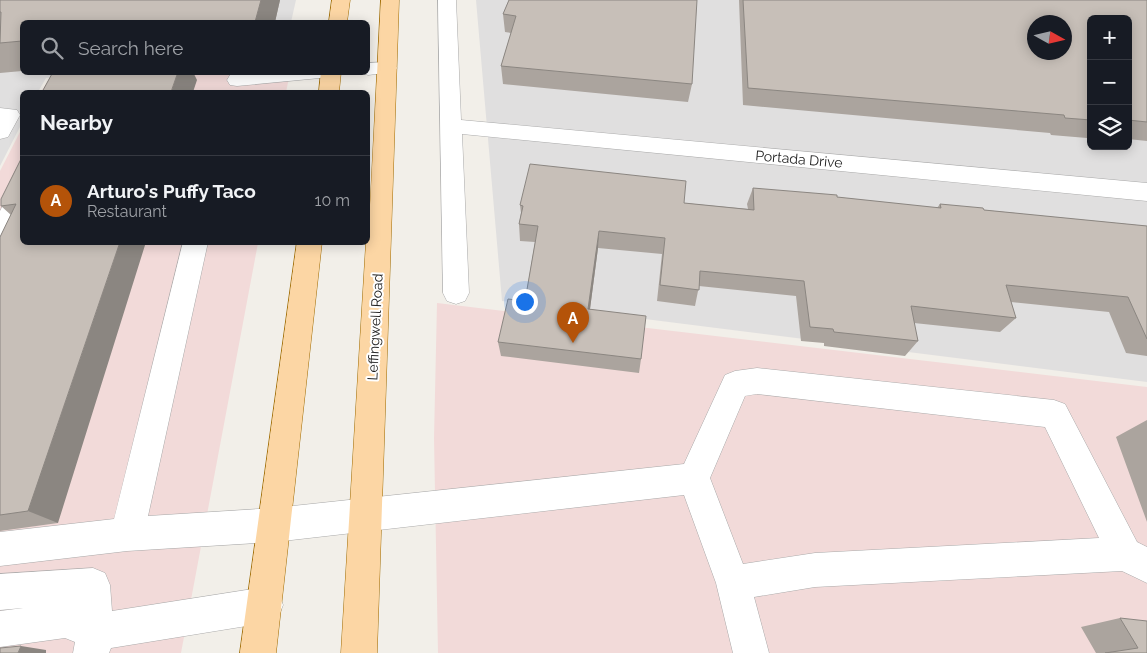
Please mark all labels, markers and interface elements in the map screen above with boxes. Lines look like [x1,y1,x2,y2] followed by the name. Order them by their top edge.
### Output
[1027,15,1072,60] north arrow
[1087,15,1132,150] map controls
[1087,15,1132,60] button: +
[20,20,370,75] search box
[38,34,66,62] icon: search
[78,37,184,59] text: Search here
[1087,60,1132,105] button: −
[1087,105,1132,150] button: layers
[40,110,113,135] text: Nearby
[755,147,843,171] street label: Portada Drive
[87,180,256,202] text: Arturo's Puffy Taco
[51,191,61,210] text: A
[315,191,350,210] text: 10 m
[87,202,167,221] text: Restaurant
[364,273,386,381] street label: Leffingwell Road
[512,289,538,315] your location
[557,302,589,343] pin: A

